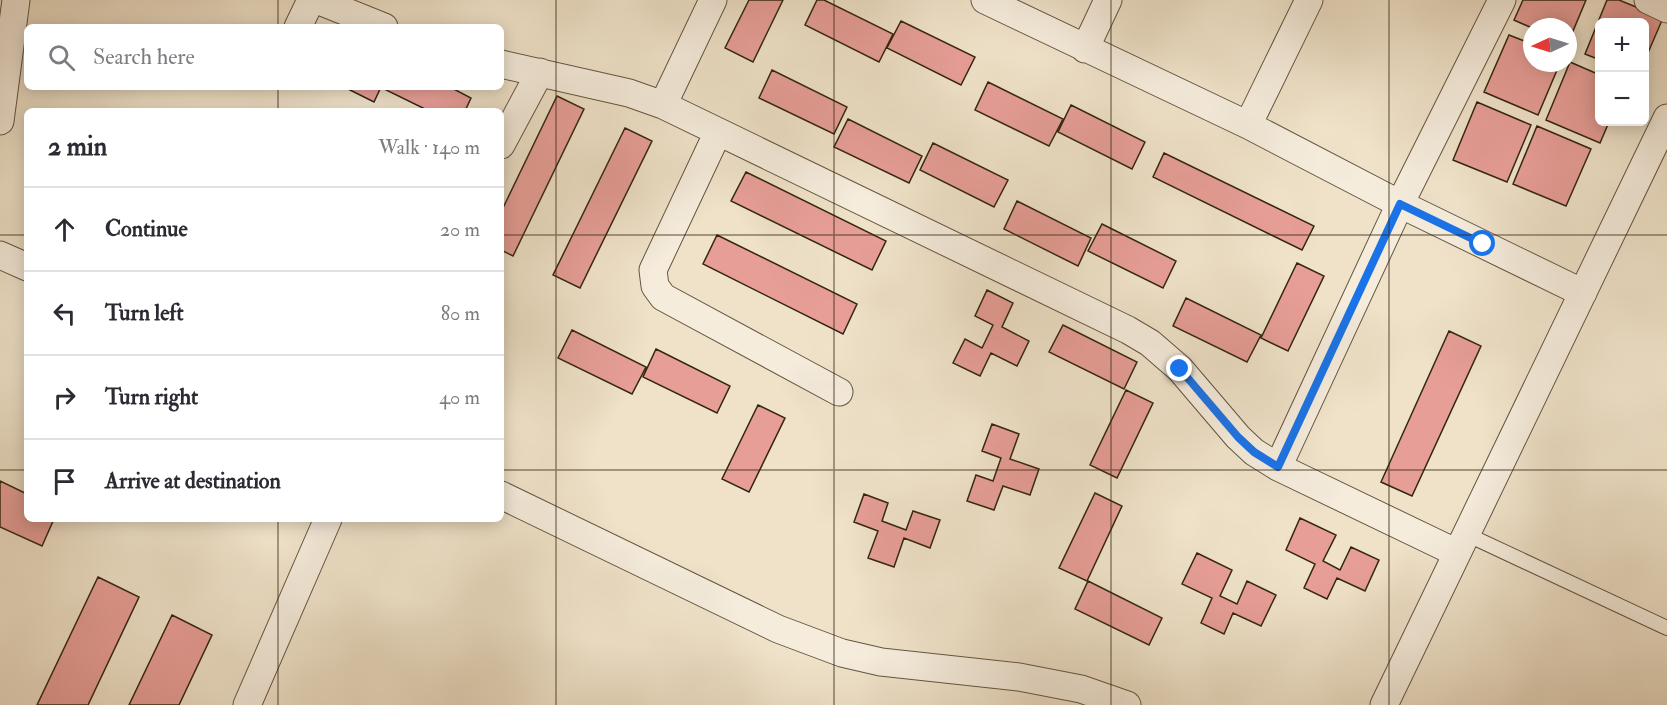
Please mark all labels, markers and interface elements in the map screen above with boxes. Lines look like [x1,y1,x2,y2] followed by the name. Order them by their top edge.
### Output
[1523,18,1577,72] north arrow
[1595,18,1649,126] map controls
[1595,18,1649,72] button: +
[24,24,504,90] search box
[45,41,78,74] icon: search
[93,43,195,71] text: Search here
[1595,72,1649,126] button: −
[48,131,107,163] text: 2 min
[378,135,480,160] text: Walk · 140 m
[48,213,81,246] icon: ahead
[105,215,188,243] text: Continue
[440,217,480,242] text: 20 m
[1469,230,1495,256] route start
[48,297,81,330] icon: left
[105,299,184,327] text: Turn left
[441,301,480,326] text: 80 m
[1166,355,1192,381] route end
[48,381,81,414] icon: right
[105,383,198,411] text: Turn right
[439,385,480,410] text: 40 m
[48,465,81,498] icon: arrive
[105,467,281,495] text: Arrive at destination

